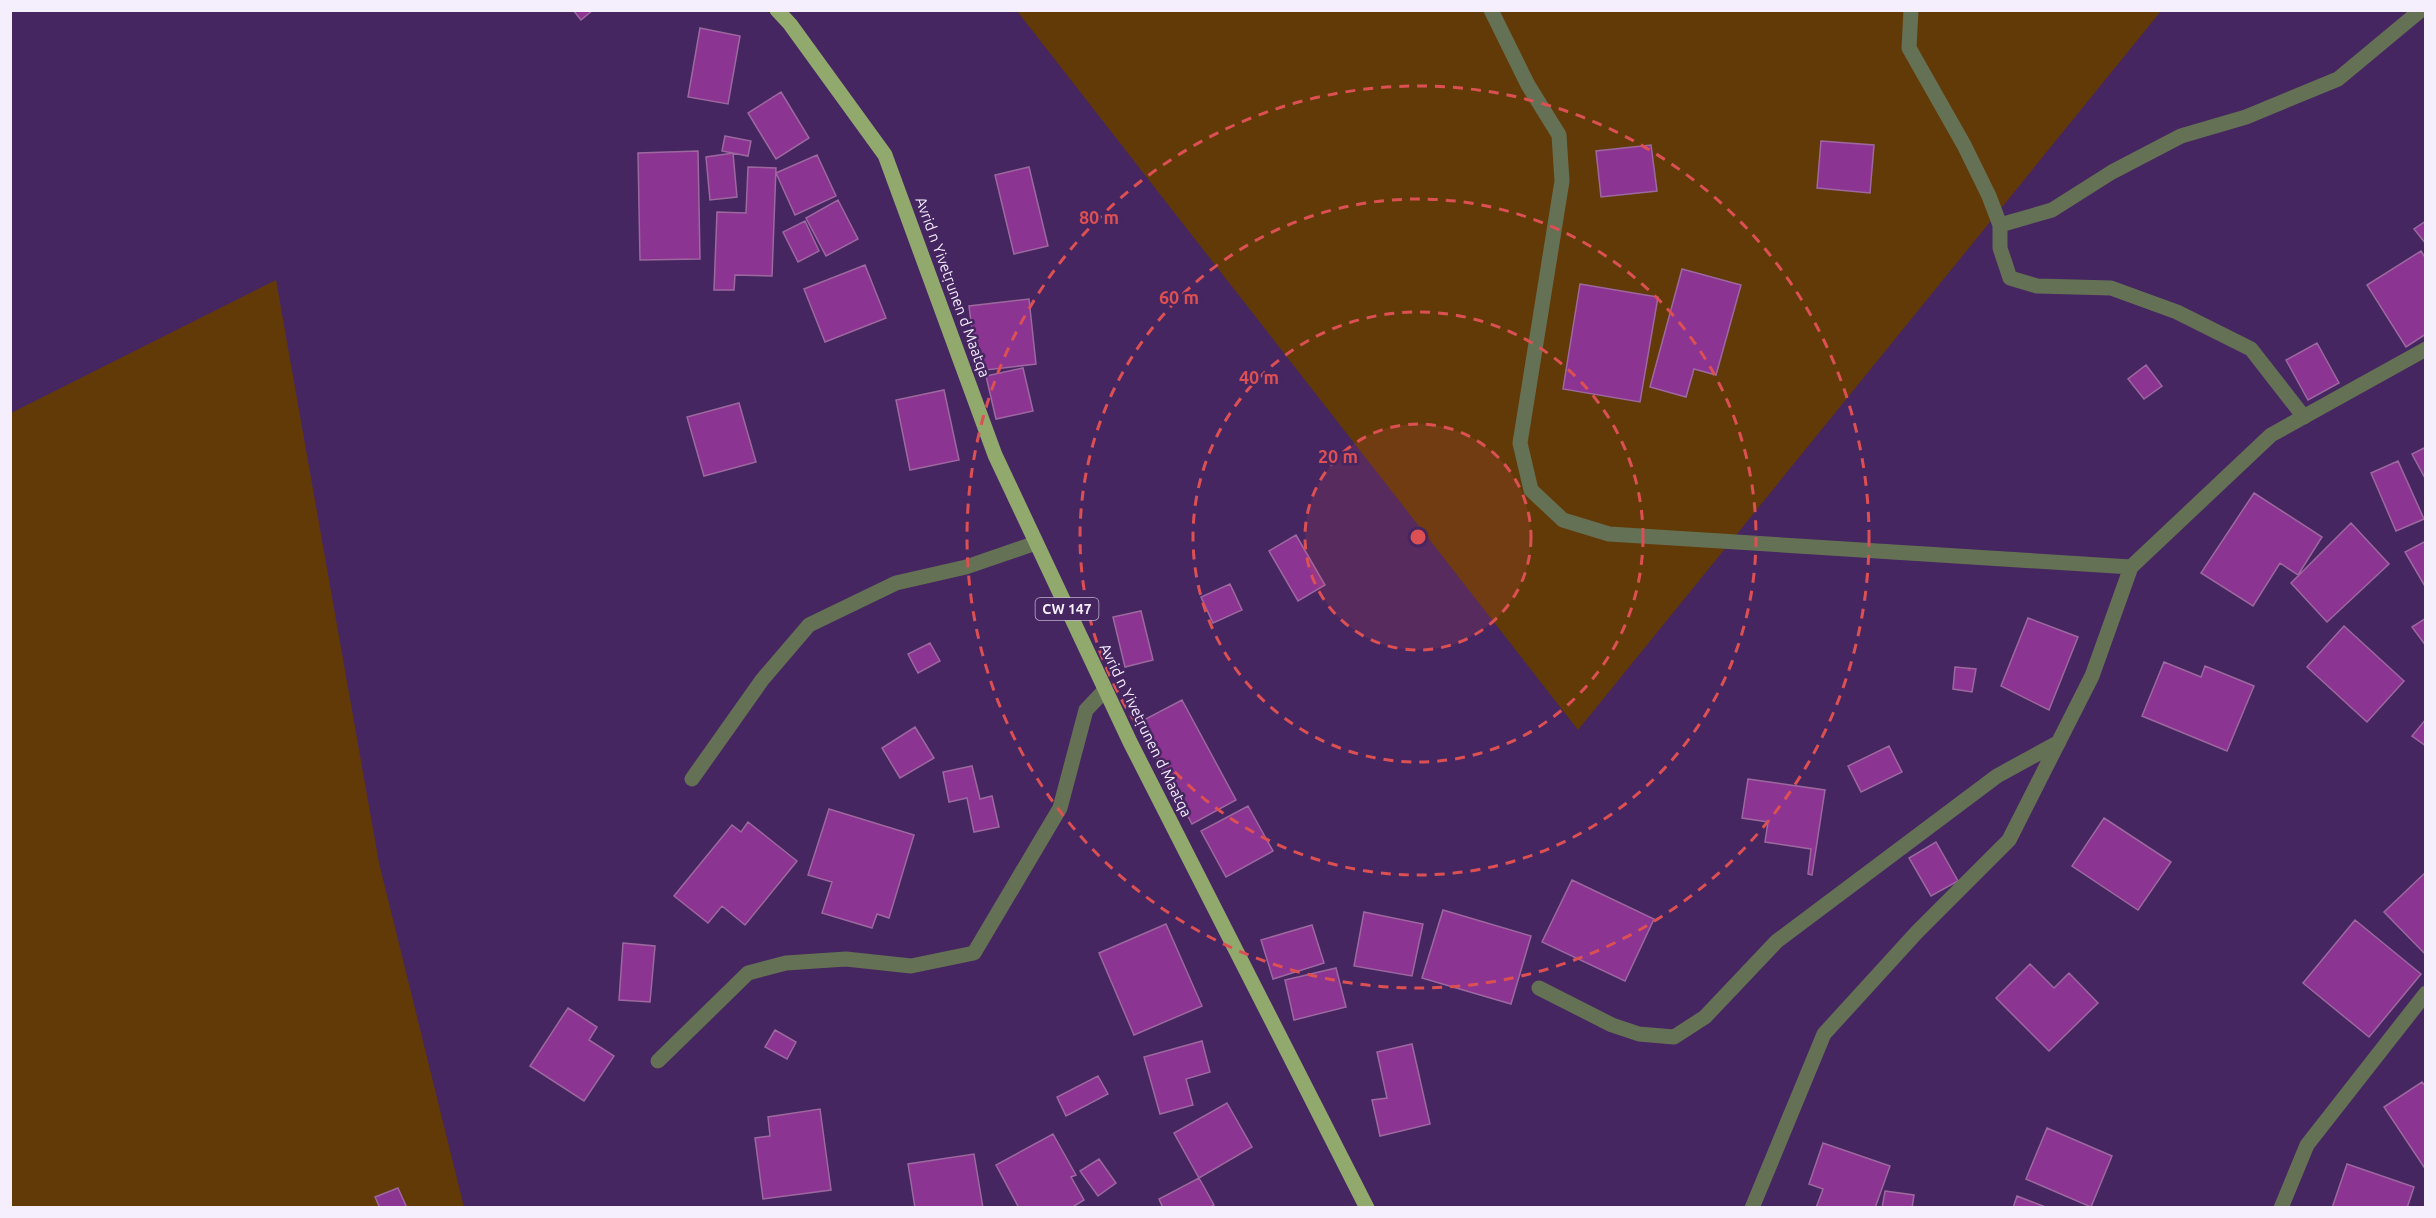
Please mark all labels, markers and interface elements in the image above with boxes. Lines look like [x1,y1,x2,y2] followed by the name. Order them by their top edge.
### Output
[912,194,994,380] street label: Avrid n Yivetṛunen d Maatqa
[1079,207,1119,227] text: 80 m
[1159,287,1199,307] text: 60 m
[1239,367,1279,387] text: 40 m
[1318,446,1358,466] text: 20 m
[1408,527,1428,547] centre of rings
[1036,598,1098,620] road number: CW 147
[1097,640,1195,820] street label: Avrid n Yivetṛunen d Maatqa

